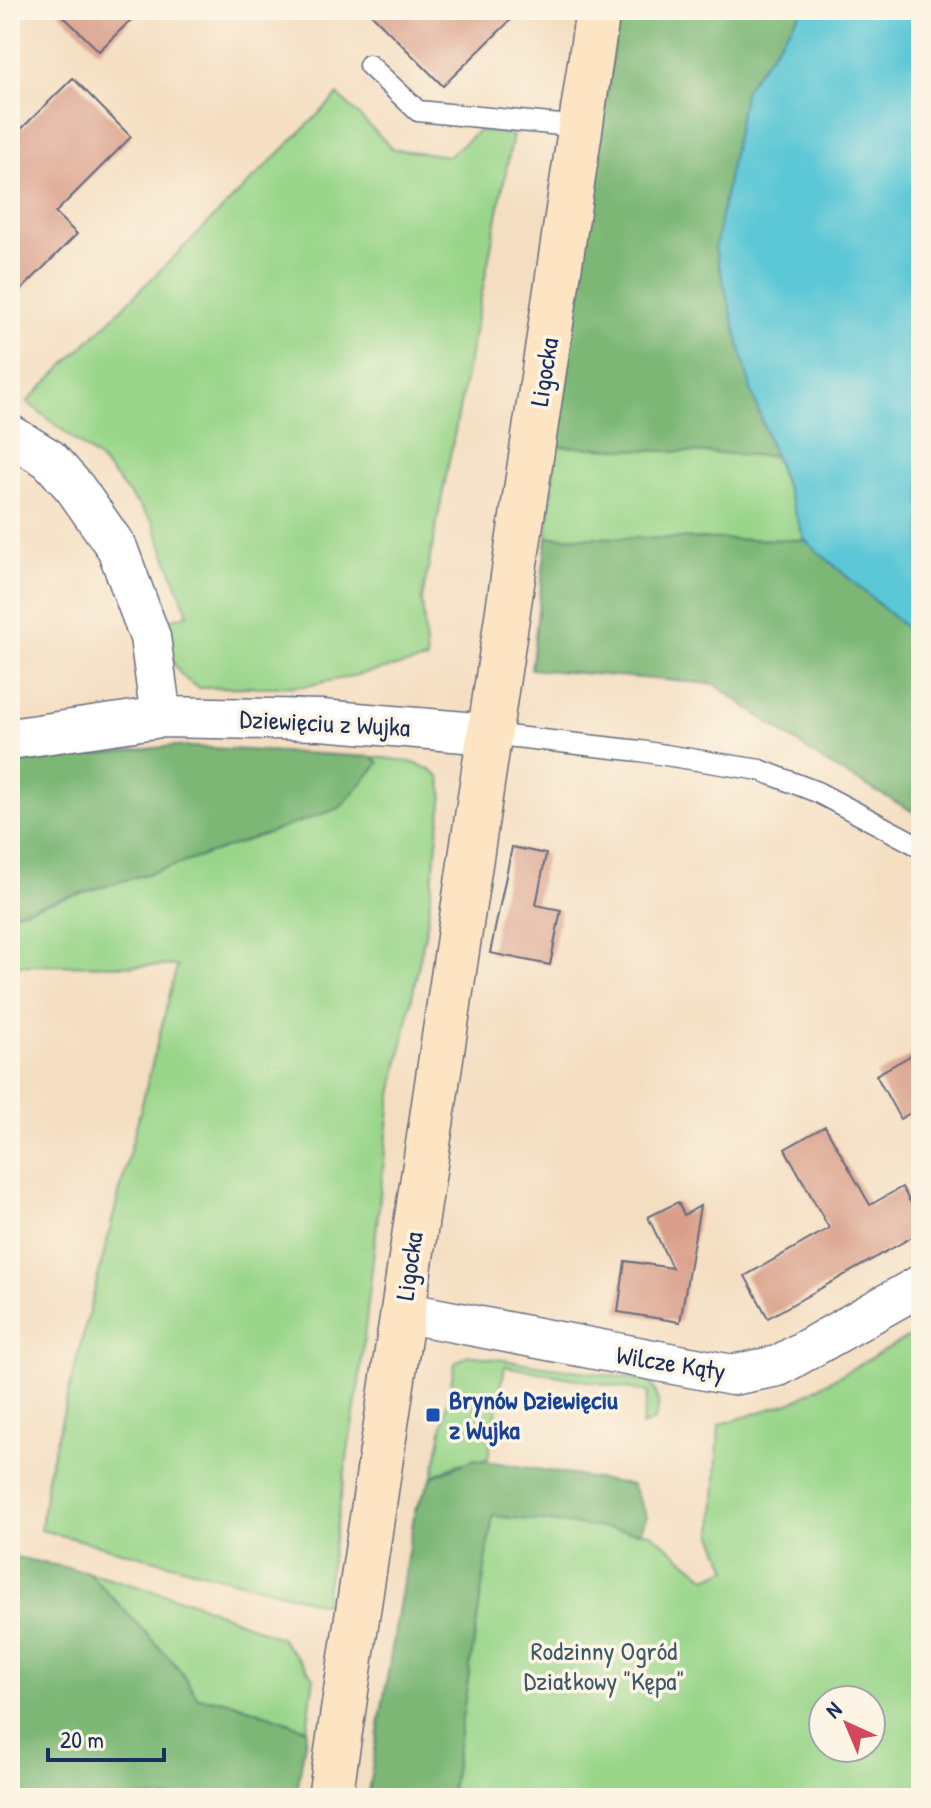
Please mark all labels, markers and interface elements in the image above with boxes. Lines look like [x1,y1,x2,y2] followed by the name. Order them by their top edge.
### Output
[521,335,566,409] street label: Ligocka
[239,701,411,744] street label: Dziewięciu z Wujka
[386,1230,431,1302] street label: Ligocka
[614,1337,728,1388] street label: Wilcze Kąty
[449,1382,618,1447] place label: Brynów Dziewięciu z Wujka
[424,1406,442,1424] marker: Brynów Dziewięciu z Wujka
[524,1633,684,1698] park label: Rodzinny Ogród Działkowy "Kępa"
[807,1684,887,1764] north arrow
[818,1695,848,1724] text: N
[48,1712,164,1762] scale bar
[60,1723,104,1755] text: 20 m

